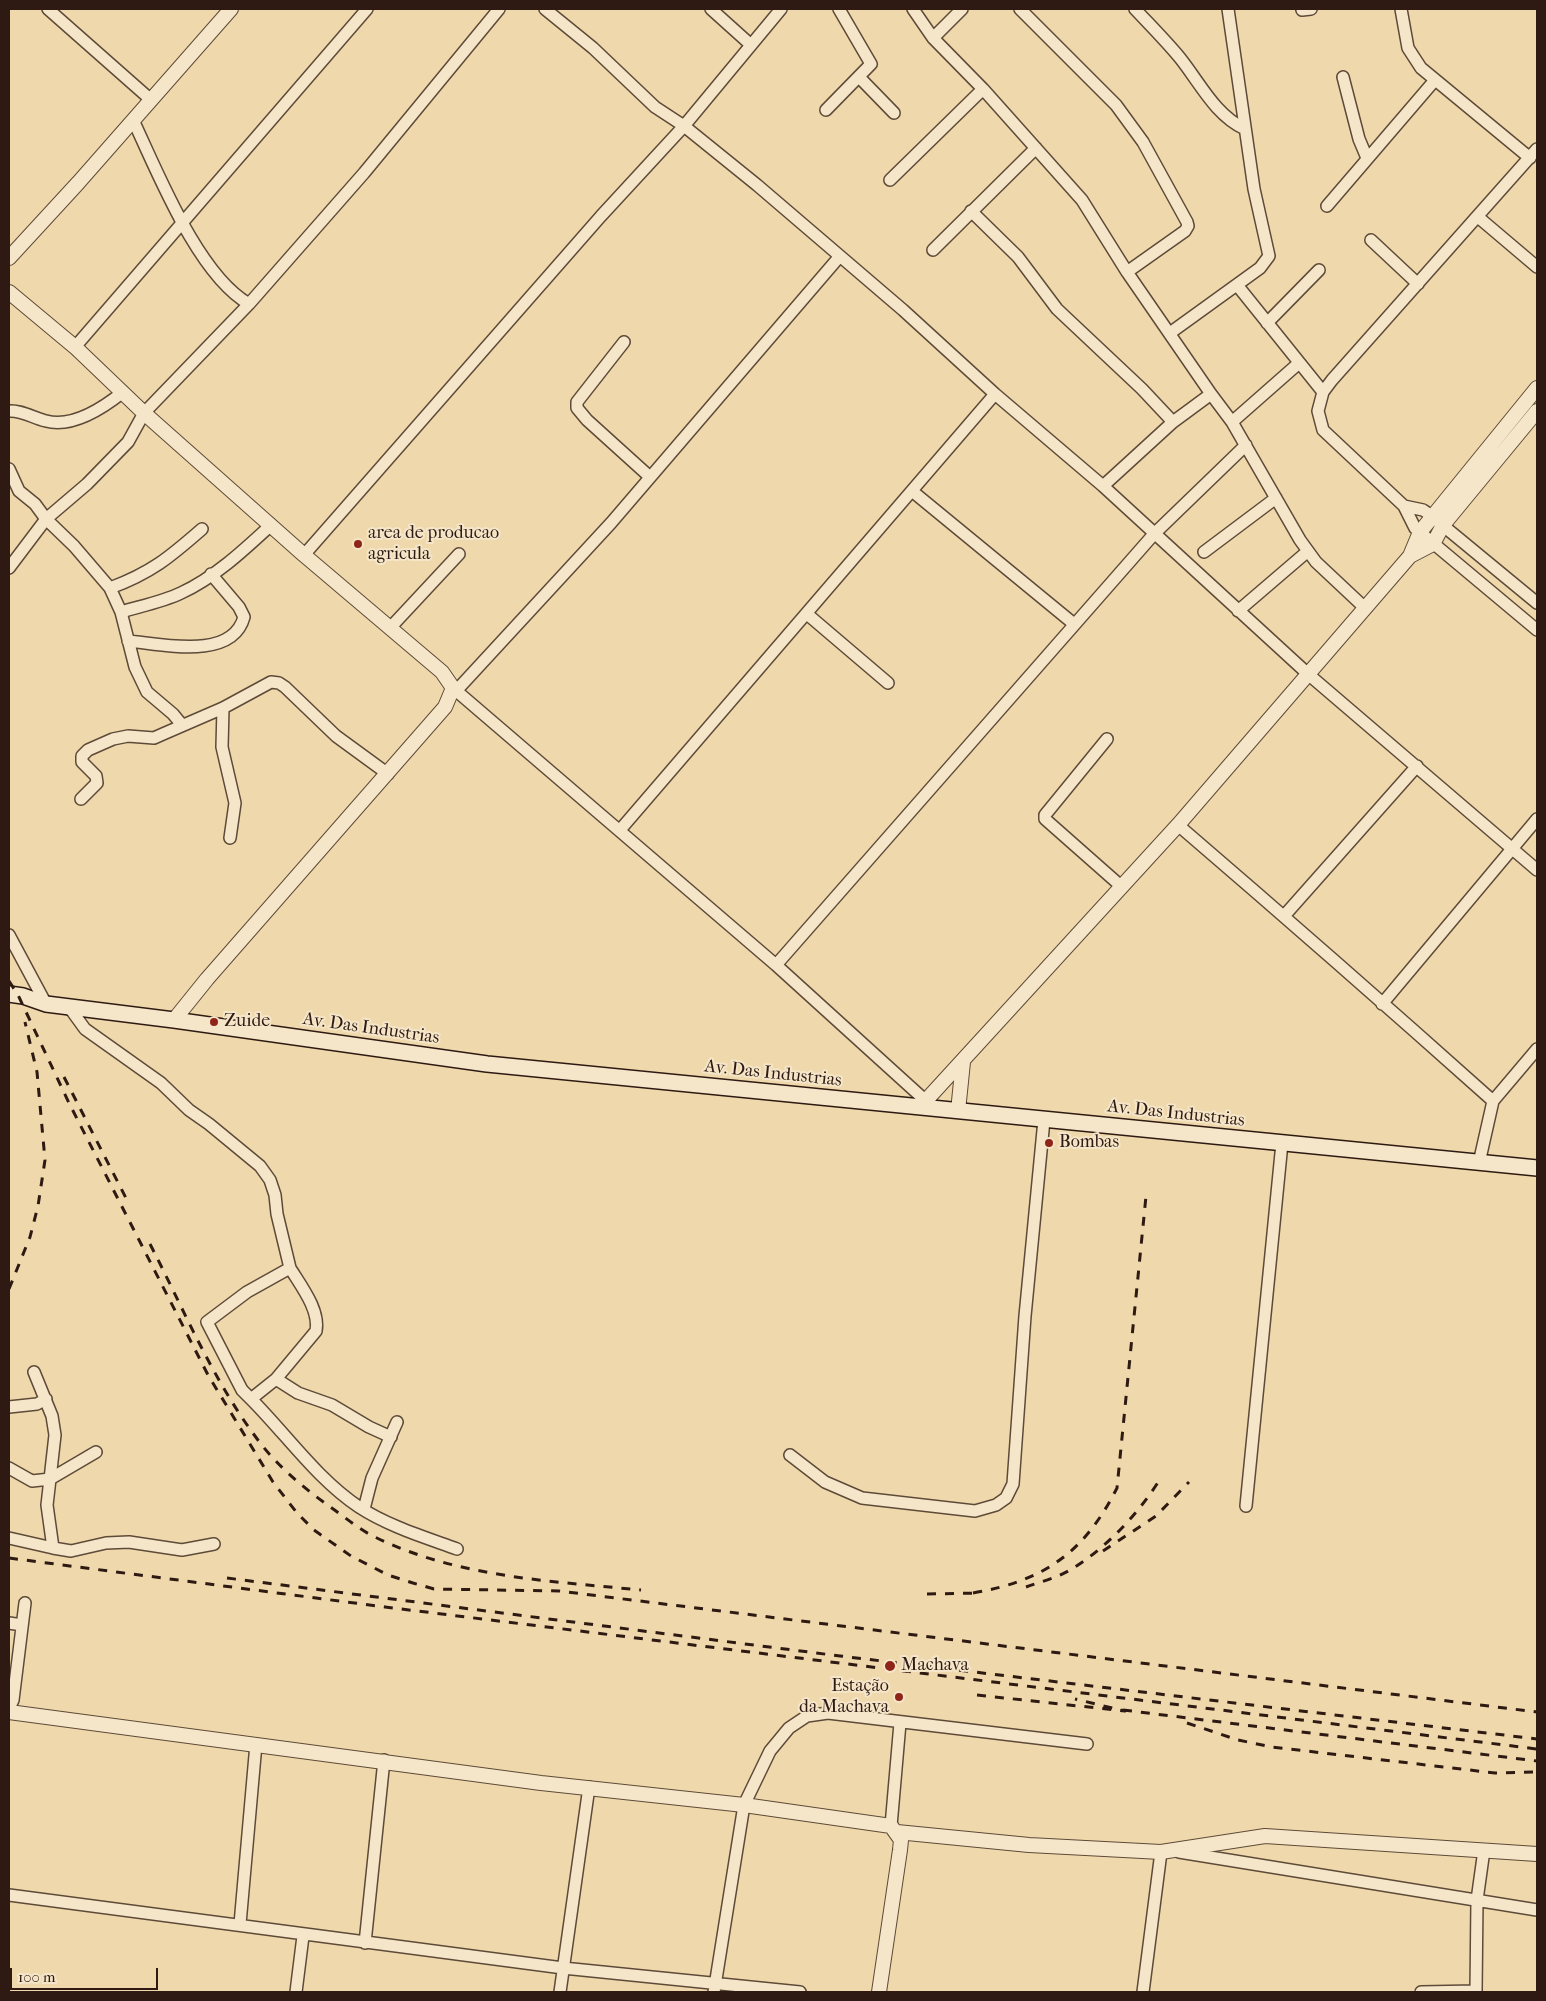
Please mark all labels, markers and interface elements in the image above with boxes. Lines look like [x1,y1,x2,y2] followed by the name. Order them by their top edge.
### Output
[368,523,499,566] place label: area de producao agricula
[352,538,364,550] marker: area de producao agricula
[301,1009,441,1049] street label: Av. Das Industrias
[224,1011,270,1033] place label: Zuide
[208,1016,220,1028] marker: Zuide
[703,1056,843,1092] street label: Av. Das Industrias
[1106,1096,1246,1132] street label: Av. Das Industrias
[1059,1132,1119,1154] place label: Bombas
[1043,1137,1055,1149] marker: Bombas
[901,1655,969,1677] place label: Machava
[883,1659,897,1673] marker: Machava
[799,1676,889,1718] place label: Estação da Machava
[893,1691,905,1703] marker: Estação da Machava
[12,1958,160,1990] scale bar
[18,1968,56,1986] text: 100 m

